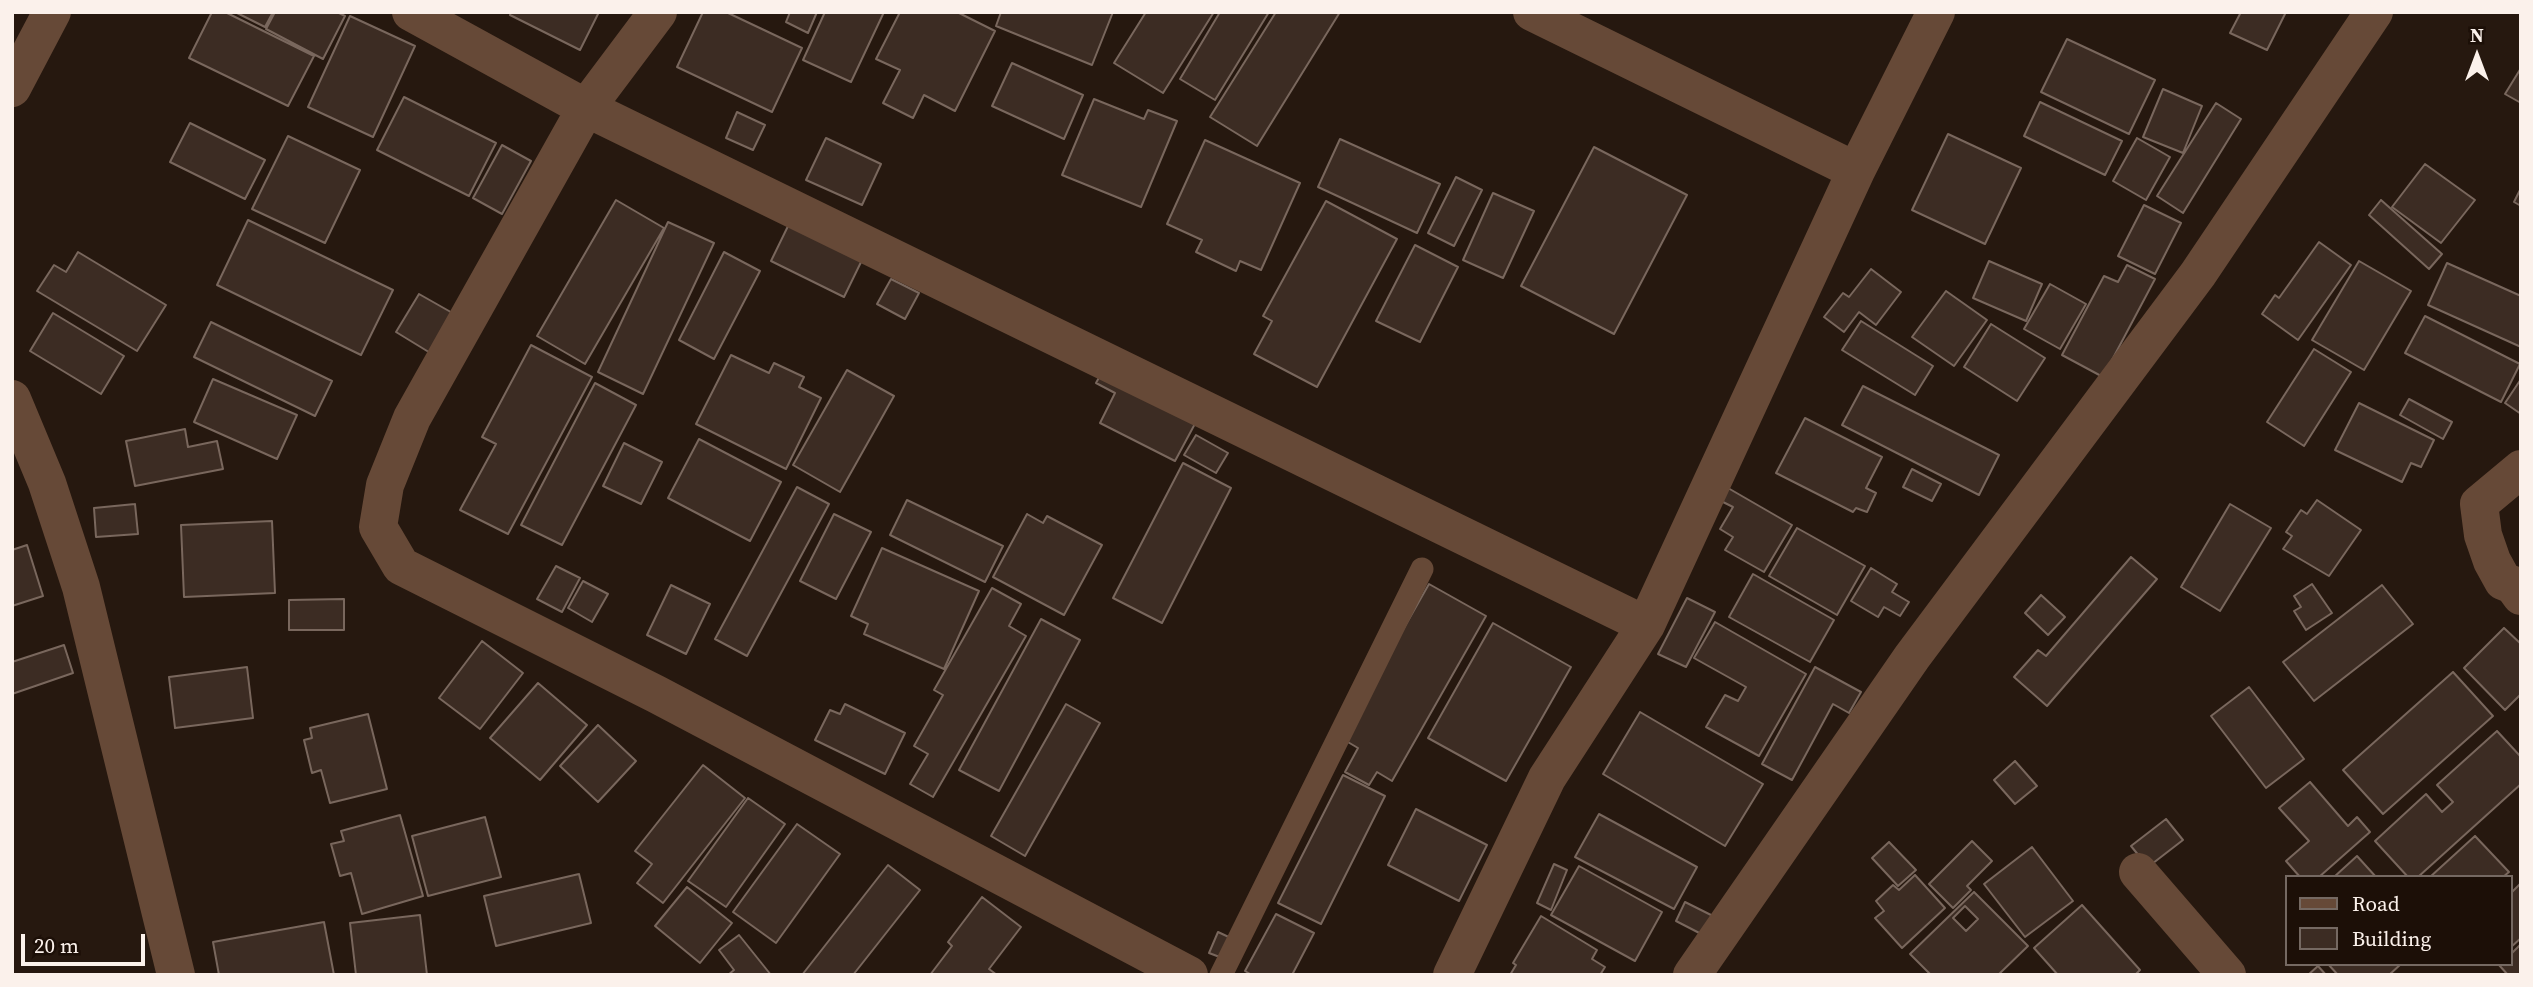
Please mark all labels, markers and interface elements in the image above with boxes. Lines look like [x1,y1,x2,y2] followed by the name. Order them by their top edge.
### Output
[2442,21,2512,91] north arrow
[2470,22,2484,48] text: N
[2284,875,2512,966] legend
[2352,889,2400,918] text: Road
[24,920,149,964] scale bar
[2352,924,2431,953] text: Building
[34,931,79,960] text: 20 m

